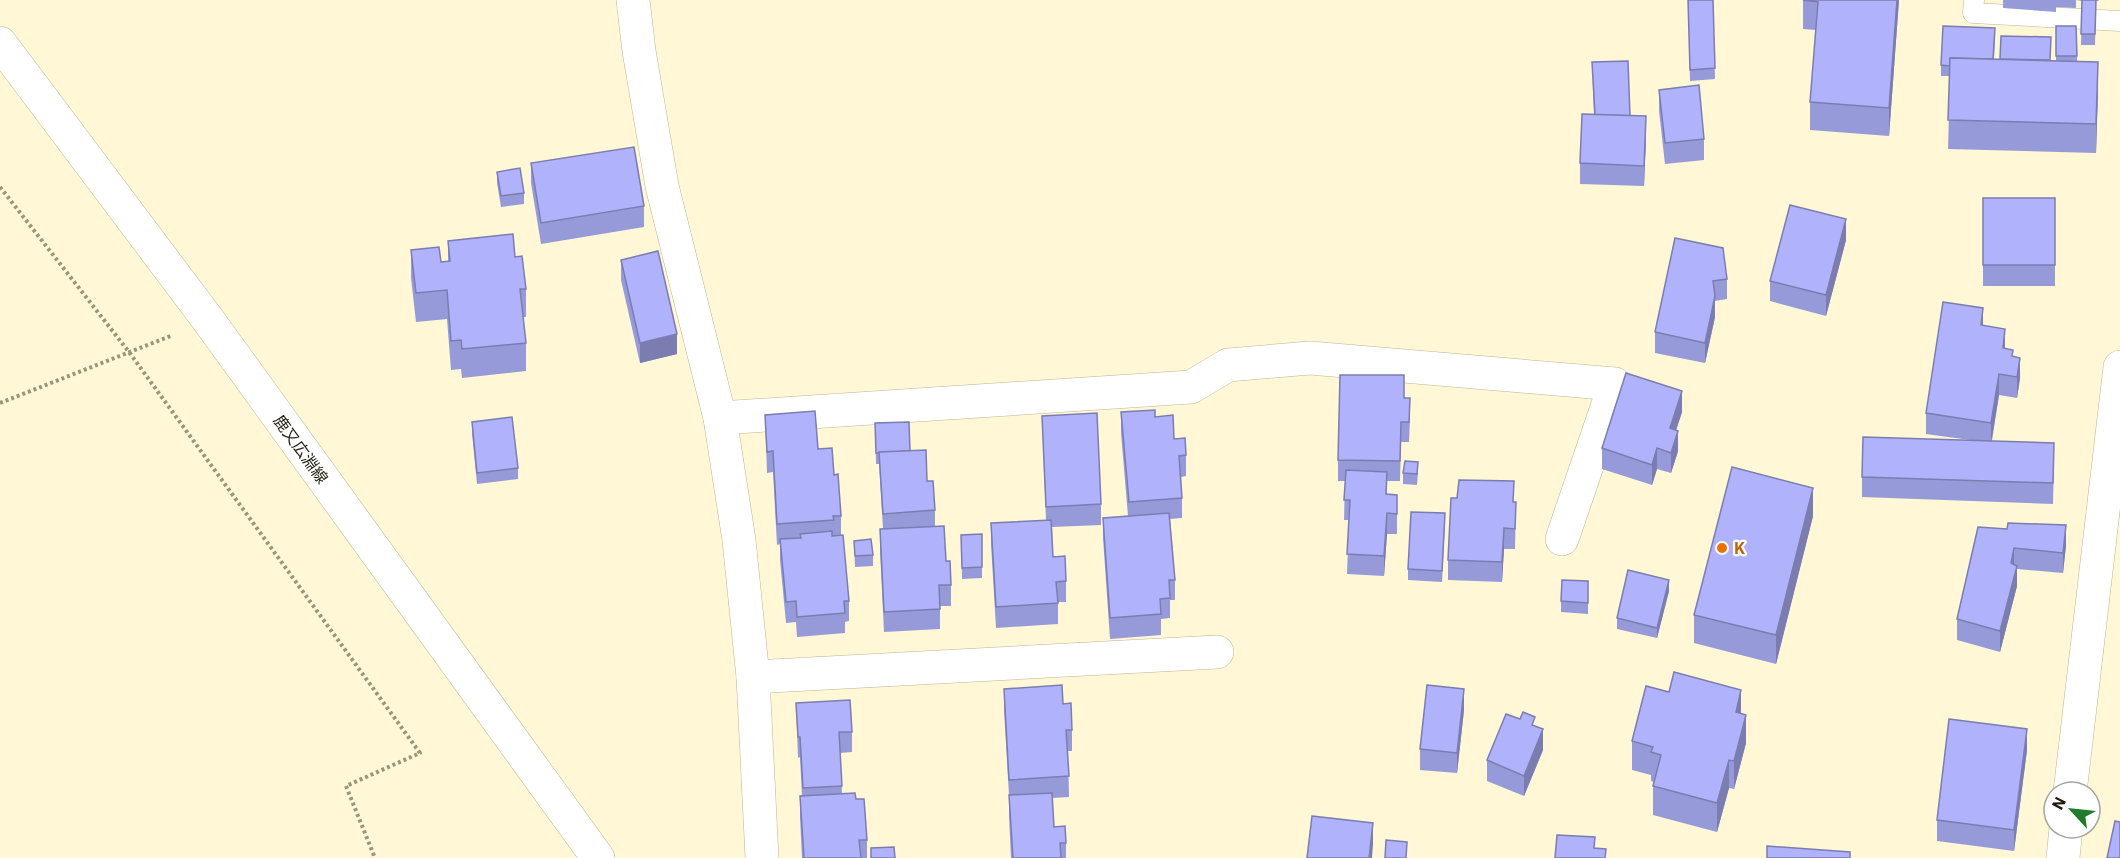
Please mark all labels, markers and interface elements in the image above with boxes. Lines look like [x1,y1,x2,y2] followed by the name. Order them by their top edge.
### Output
[269,411,333,487] street label: 鹿又広淵線
[1734,538,1745,558] place label: K
[1715,541,1729,555] marker: K
[2042,780,2102,840] north arrow
[2047,793,2070,813] text: N

